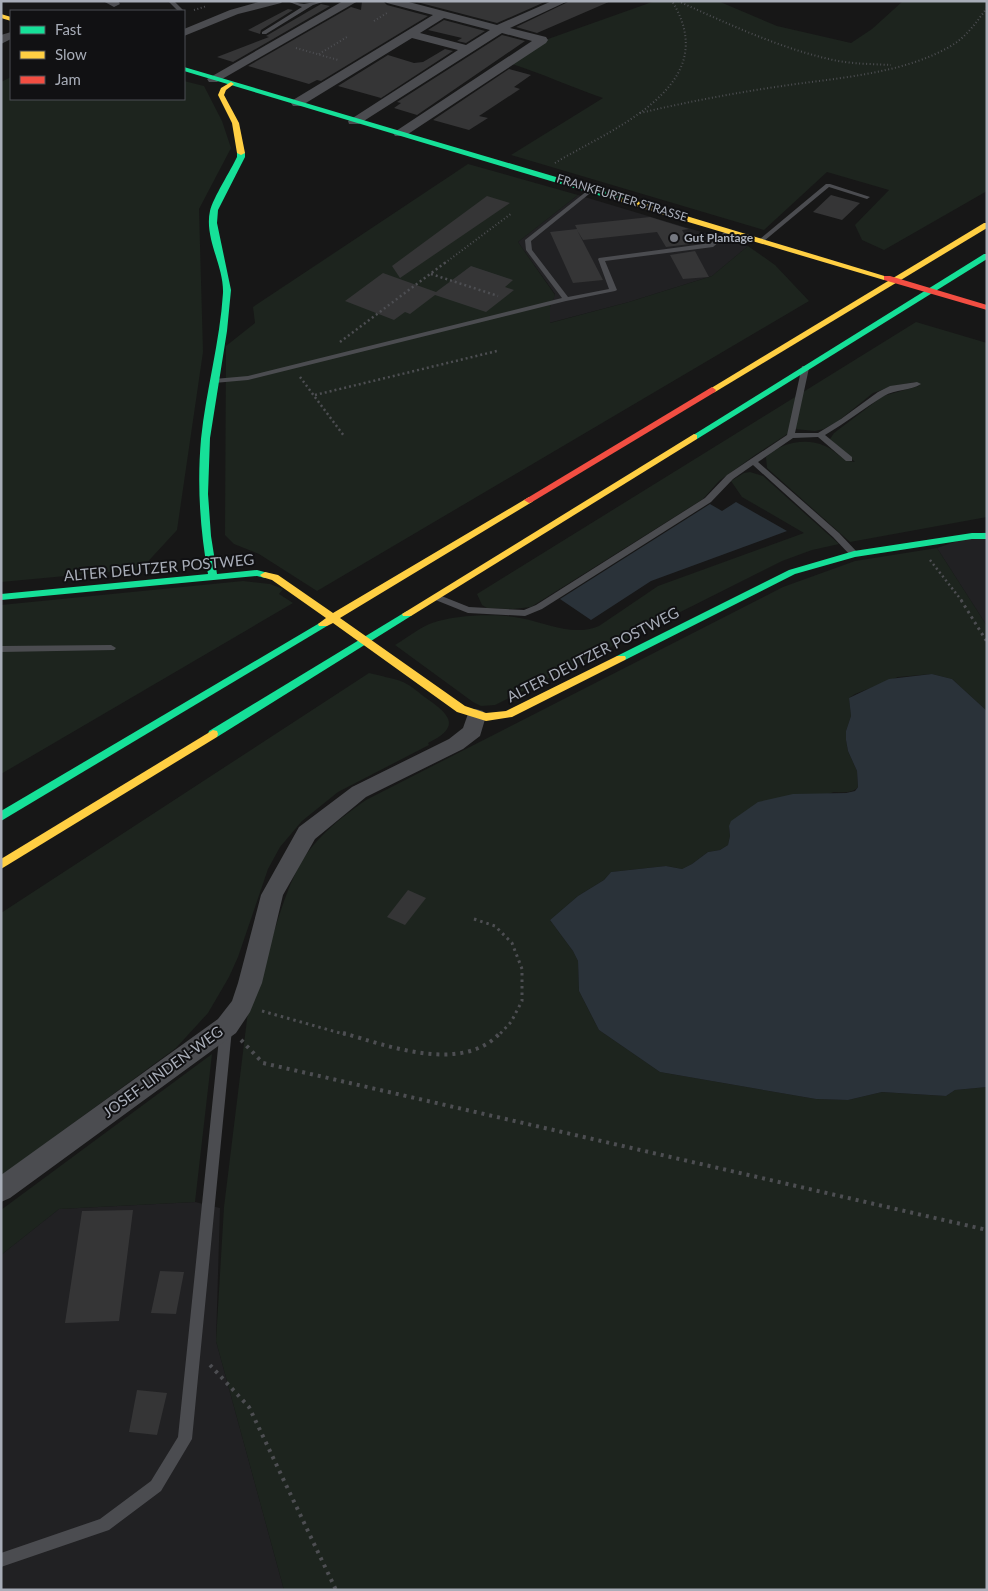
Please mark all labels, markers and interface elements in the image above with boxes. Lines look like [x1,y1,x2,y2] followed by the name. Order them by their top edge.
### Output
[10,10,185,100] legend
[55,20,82,38] text: Fast
[55,45,87,63] text: Slow
[55,70,81,88] text: Jam
[555,170,690,225] street label: FRANKFURTER STRASSE
[684,230,754,245] place label: Gut Plantage
[668,232,680,244] marker: Gut Plantage
[63,550,255,584] street label: ALTER DEUTZER POSTWEG
[503,603,682,705] street label: ALTER DEUTZER POSTWEG
[99,1022,226,1121] street label: JOSEF-LINDEN-WEG

